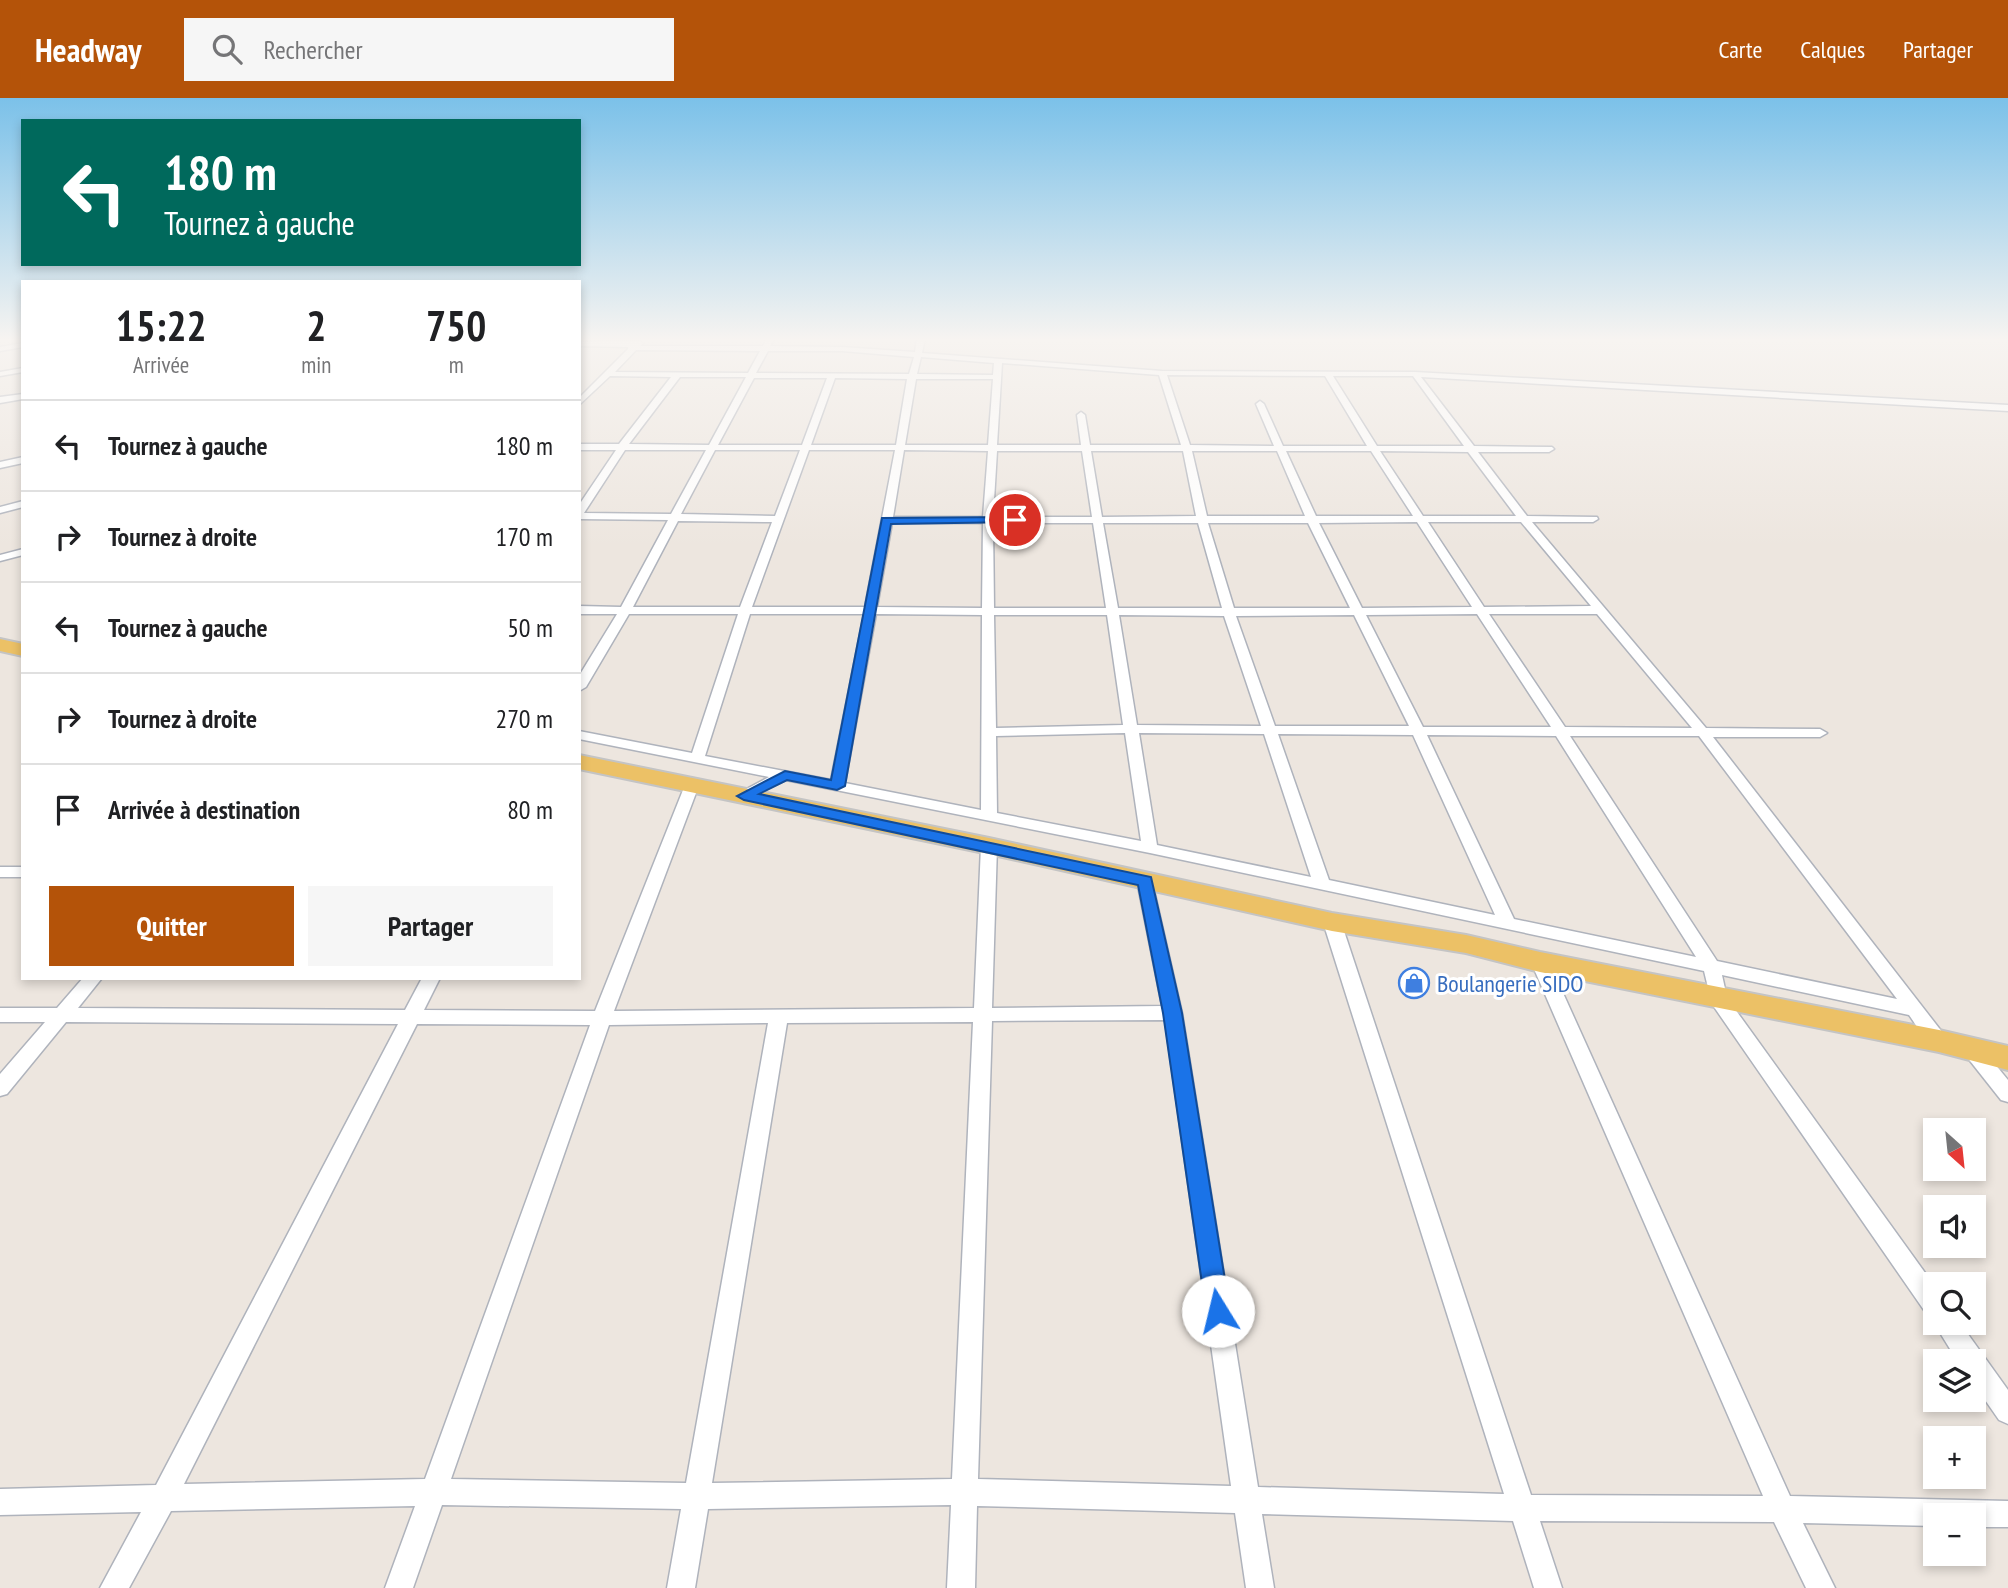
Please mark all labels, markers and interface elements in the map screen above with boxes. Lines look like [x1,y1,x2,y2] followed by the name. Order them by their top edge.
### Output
[184,18,674,81] search box
[35,28,142,71] text: Headway
[208,30,246,68] icon: search
[264,33,363,66] text: Rechercher
[1719,34,1762,65] text: Carte
[1800,34,1865,65] text: Calques
[1903,34,1973,65] text: Partager
[164,140,277,204] text: 180 m
[49,147,140,238] icon: left
[164,202,355,244] text: Tournez à gauche
[116,298,207,353] text: 15:22
[306,298,326,353] text: 2
[426,298,486,353] text: 750
[133,350,189,379] text: Arrivée
[301,350,331,379] text: min
[449,350,464,379] text: m
[49,427,87,465] icon: left
[108,429,268,462] text: Tournez à gauche
[495,429,553,462] text: 180 m
[985,490,1045,550] pin
[996,501,1034,539] icon: arrive
[49,518,87,556] icon: right
[108,520,257,553] text: Tournez à droite
[495,520,553,553] text: 170 m
[49,609,87,647] icon: left
[108,611,268,644] text: Tournez à gauche
[507,611,553,644] text: 50 m
[49,700,87,738] icon: right
[108,702,257,735] text: Tournez à droite
[495,702,553,735] text: 270 m
[49,791,87,829] icon: arrive
[108,793,300,826] text: Arrivée à destination
[507,793,553,826] text: 80 m
[49,886,294,966] button: Quitter
[308,886,553,966] button: Partager
[1397,966,1431,1000] shop icon: Boulangerie SIDO
[1437,968,1584,999] place label: Boulangerie SIDO
[1923,1118,1986,1181] north arrow
[1923,1118,1986,1566] map controls
[1923,1195,1986,1258] button: sound
[1923,1272,1986,1335] button: search
[1181,1274,1255,1348] position arrow
[1923,1349,1986,1412] button: layers
[1923,1426,1986,1489] button: +
[1923,1503,1986,1566] button: −

